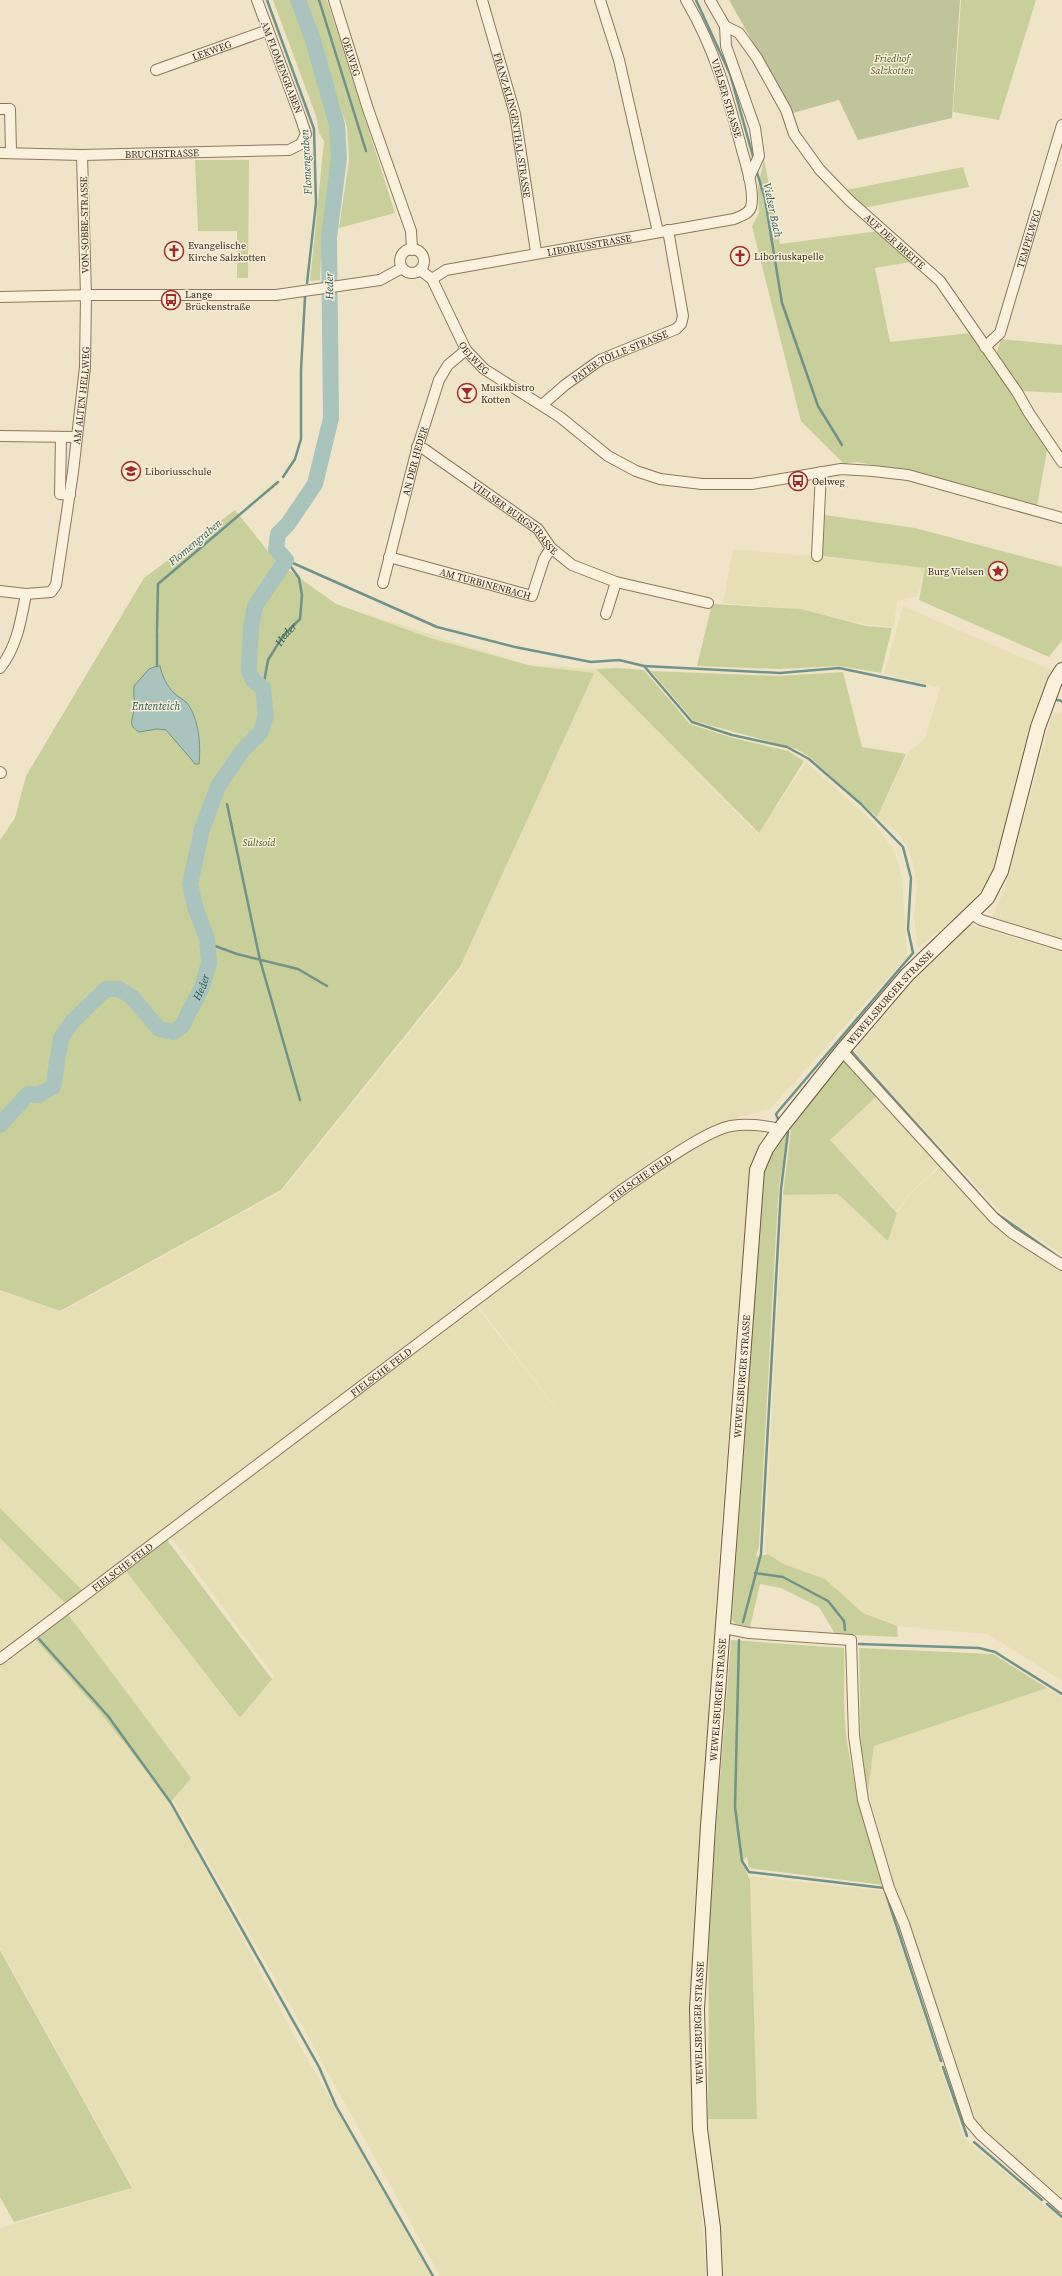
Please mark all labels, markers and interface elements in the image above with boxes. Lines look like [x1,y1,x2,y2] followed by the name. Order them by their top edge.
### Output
[258,19,305,115] street label: AM FLOMENGRABEN
[339,35,363,78] street label: OELWEG
[190,38,233,64] street label: LEKWEG
[491,51,534,199] street label: FRANZ-KLINGENTHAL-STRASSE
[870,52,914,77] park label: Friedhof Salzkotten
[708,57,745,140] street label: VIELSER STRASSE
[297,128,316,196] water label: Flomengraben
[125,146,199,161] street label: BRUCHSTRASSE
[77,176,92,274] street label: VON-SOBBE-STRASSE
[759,181,786,239] water label: Vielser Bach
[1014,208,1044,270] street label: TEMPELWEG
[861,211,928,272] street label: AUF DER BREITE
[546,231,632,259] street label: LIBORIUSSTRASSE
[188,239,266,264] place label: Evangelische Kirche Salzkotten
[163,240,185,262] church icon: Evangelische Kirche Salzkotten
[729,245,751,267] church icon: Liboriuskapelle
[754,250,824,263] place label: Liboriuskapelle
[322,272,337,301] water label: Heder
[185,288,250,313] place label: Lange Brückenstraße
[160,289,182,311] bus stop icon: Lange Brückenstraße
[569,327,670,385] street label: PATER-TÖLLE-STRASSE
[456,339,492,378] street label: OELWEG
[70,346,92,445] street label: AM ALTEN HELLWEG
[481,381,535,406] place label: Musikbistro Kotten
[456,382,478,404] bar icon: Musikbistro Kotten
[399,424,431,497] street label: AN DER HEDER
[120,460,142,482] school or university icon: Liboriusschule
[145,465,212,478] place label: Liboriusschule
[787,470,809,492] bus stop icon: Oelweg
[812,475,845,488] place label: Oelweg
[469,479,560,558] street label: VIELSER BURGSTRASSE
[165,515,226,570] water label: Flomengraben
[987,560,1009,582] place icon: Burg Vielsen
[438,565,533,602] street label: AM TURBINENBACH
[928,565,984,578] place label: Burg Vielsen
[271,619,301,650] water label: Heder
[131,699,180,714] water label: Ententeich
[242,836,276,849] park label: Sültsoid
[844,947,936,1048] street label: WEWELSBURGER STRASSE
[189,972,214,1004] water label: Heder
[606,1152,674,1204] street label: FIELSCHE FELD
[731,1315,753,1439] street label: WEWELSBURGER STRASSE
[348,1345,414,1399] street label: FIELSCHE FELD
[89,1540,156,1595] street label: FIELSCHE FELD
[707,1638,729,1762] street label: WEWELSBURGER STRASSE
[691,1961,707,2085] street label: WEWELSBURGER STRASSE

